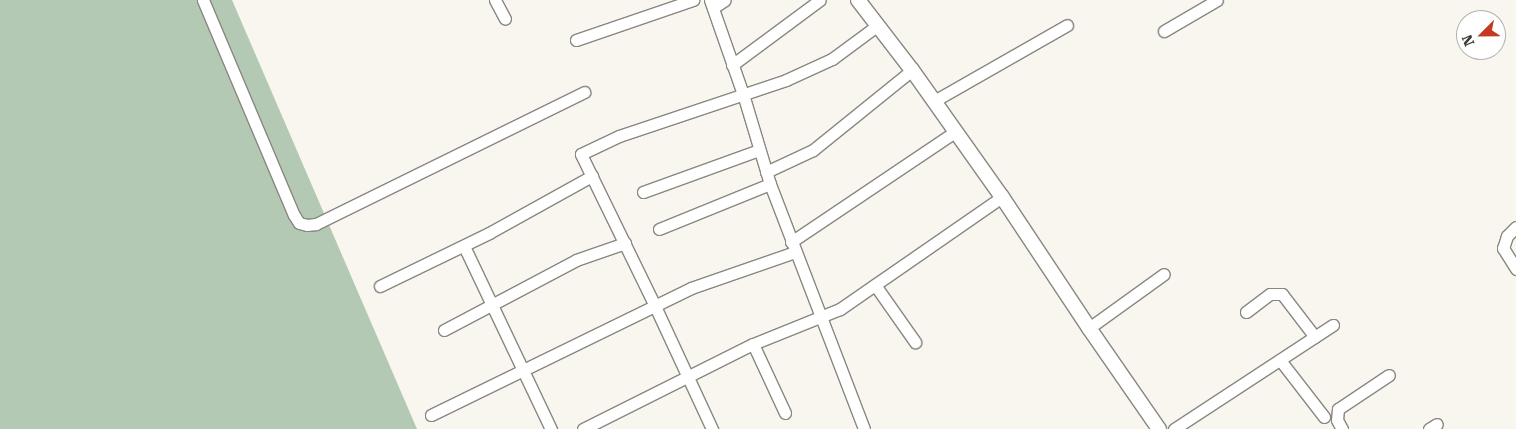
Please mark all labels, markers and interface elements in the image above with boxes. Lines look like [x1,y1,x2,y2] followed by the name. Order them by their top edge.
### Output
[1456,10,1506,60] north arrow
[1459,32,1478,49] text: N

